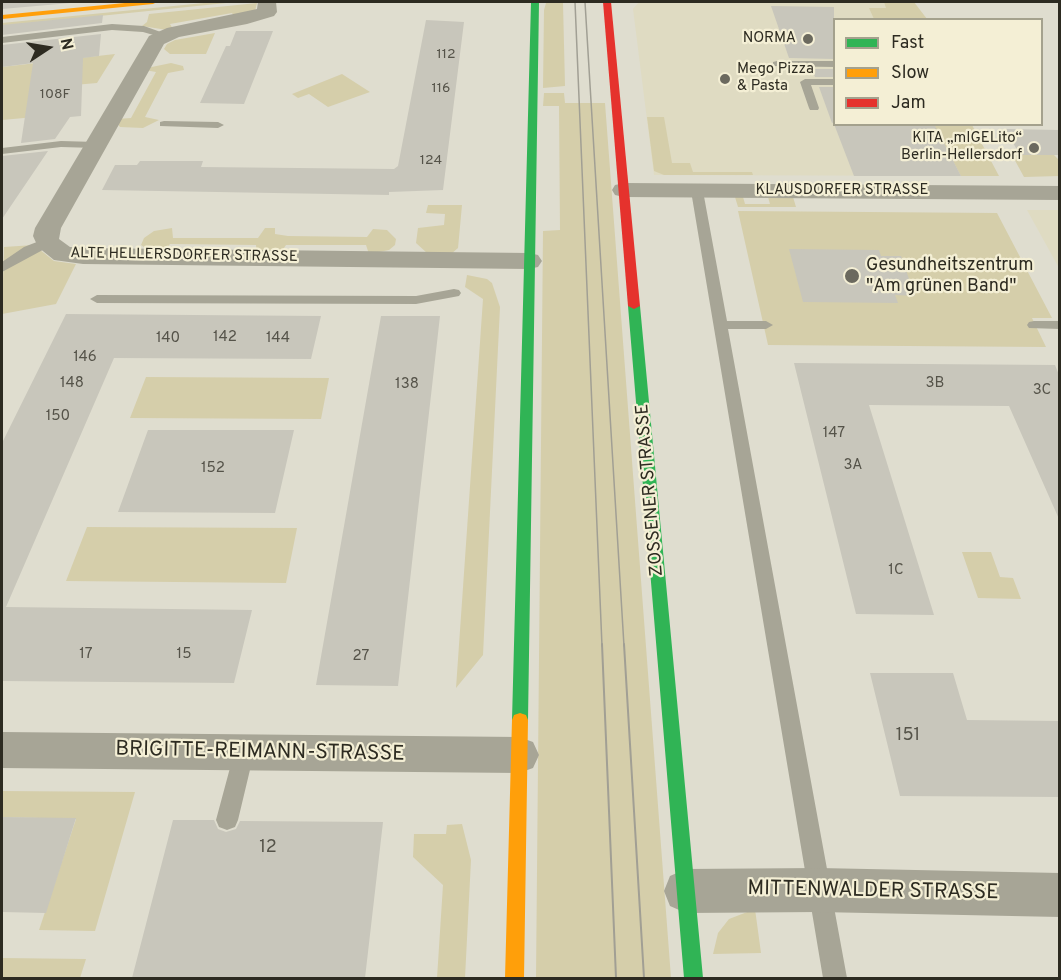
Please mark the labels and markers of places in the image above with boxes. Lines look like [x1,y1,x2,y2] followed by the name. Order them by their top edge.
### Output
[743,30,796,48] place label: NORMA
[801,32,815,46] marker: NORMA
[737,61,814,96] place label: Mego Pizza & Pasta
[718,72,732,86] marker: Mego Pizza & Pasta
[901,130,1022,165] place label: KITA „mIGELito“ Berlin-Hellersdorf
[1027,141,1041,155] marker: KITA „mIGELito“ Berlin-Hellersdorf
[866,255,1034,298] place label: Gesundheitszentrum "Am grünen Band"
[843,267,861,285] marker: Gesundheitszentrum "Am grünen Band"

